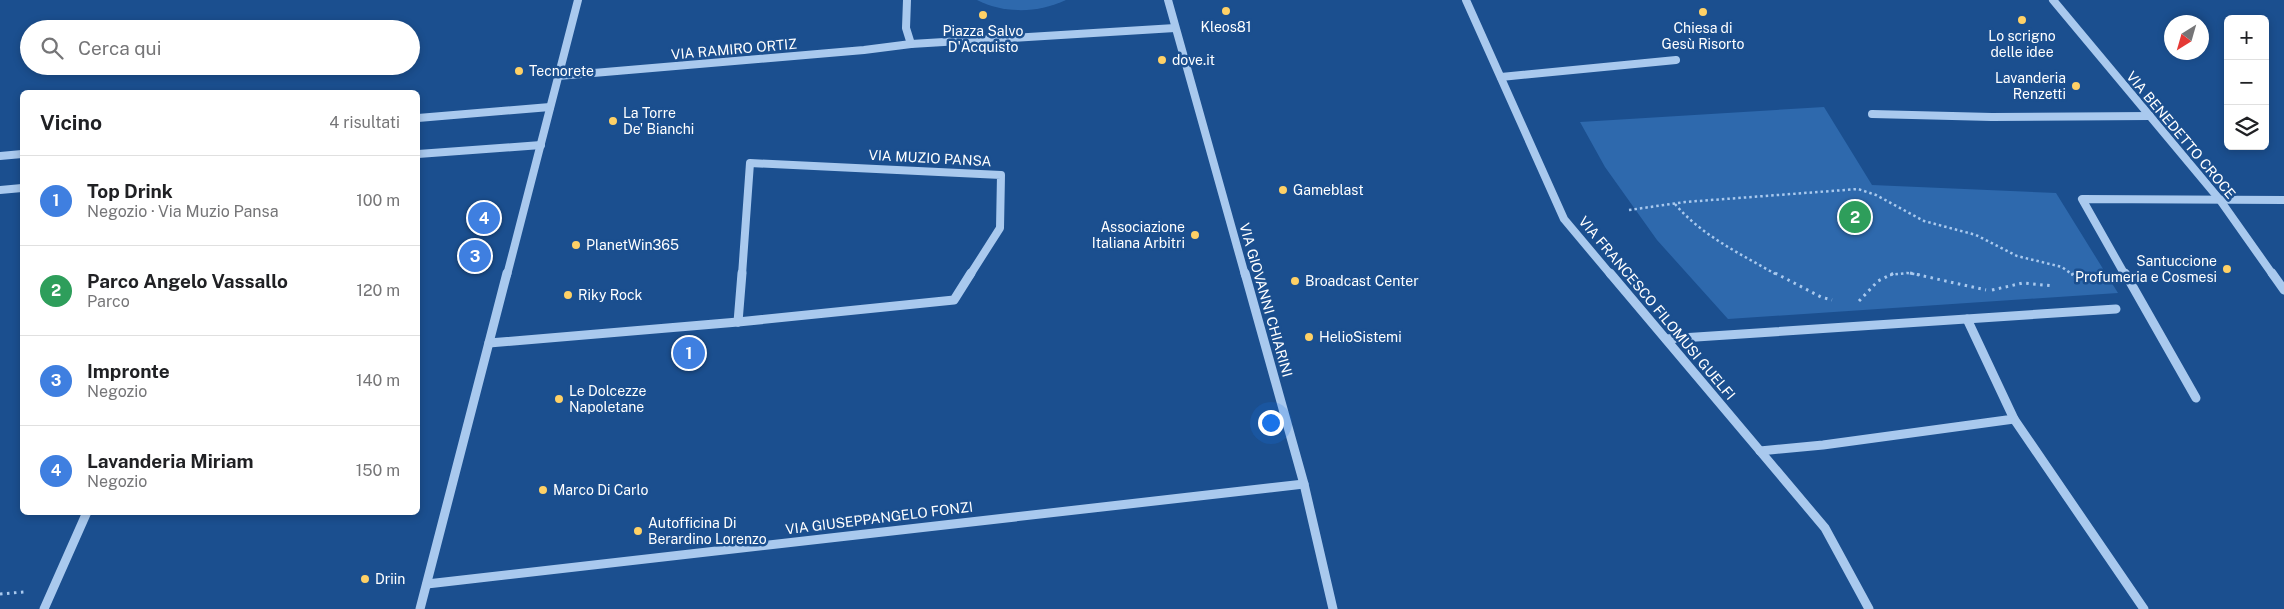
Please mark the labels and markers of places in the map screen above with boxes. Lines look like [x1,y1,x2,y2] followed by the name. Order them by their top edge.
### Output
[1220,5,1232,17] marker: Kleos81
[1697,6,1709,18] marker: Chiesa di Gesù Risorto
[977,9,989,21] marker: Piazza Salvo D'Acquisto
[2016,14,2028,26] marker: Lo scrigno delle idee
[1200,19,1252,35] place label: Kleos81
[1661,20,1745,52] place label: Chiesa di Gesù Risorto
[943,23,1023,55] place label: Piazza Salvo D'Acquisto
[1988,28,2056,60] place label: Lo scrigno delle idee
[1172,52,1215,68] place label: dove.it
[1156,54,1168,66] marker: dove.it
[529,63,594,79] place label: Tecnorete
[513,65,525,77] marker: Tecnorete
[1995,70,2066,102] place label: Lavanderia Renzetti
[2070,80,2082,92] marker: Lavanderia Renzetti
[623,105,694,137] place label: La Torre De' Bianchi
[607,115,619,127] marker: La Torre De' Bianchi
[1293,182,1364,198] place label: Gameblast
[1277,184,1289,196] marker: Gameblast
[1839,198,1871,236] pin: 2
[468,199,500,237] pin: 4
[1092,219,1185,251] place label: Associazione Italiana Arbitri
[1189,229,1201,241] marker: Associazione Italiana Arbitri
[459,237,491,275] pin: 3
[586,237,679,253] place label: PlanetWin365
[570,239,582,251] marker: PlanetWin365
[2075,253,2217,285] place label: Santuccione Profumeria e Cosmesi
[2221,263,2233,275] marker: Santuccione Profumeria e Cosmesi
[1305,273,1419,289] place label: Broadcast Center
[1289,275,1301,287] marker: Broadcast Center
[578,287,642,303] place label: Riky Rock
[562,289,574,301] marker: Riky Rock
[1319,329,1402,345] place label: HelioSistemi
[1303,331,1315,343] marker: HelioSistemi
[673,334,705,372] pin: 1
[569,383,646,415] place label: Le Dolcezze Napoletane
[553,393,565,405] marker: Le Dolcezze Napoletane
[553,482,648,498] place label: Marco Di Carlo
[537,484,549,496] marker: Marco Di Carlo
[648,515,767,547] place label: Autofficina Di Berardino Lorenzo
[632,525,644,537] marker: Autofficina Di Berardino Lorenzo
[375,571,405,587] place label: Driin
[359,573,371,585] marker: Driin

